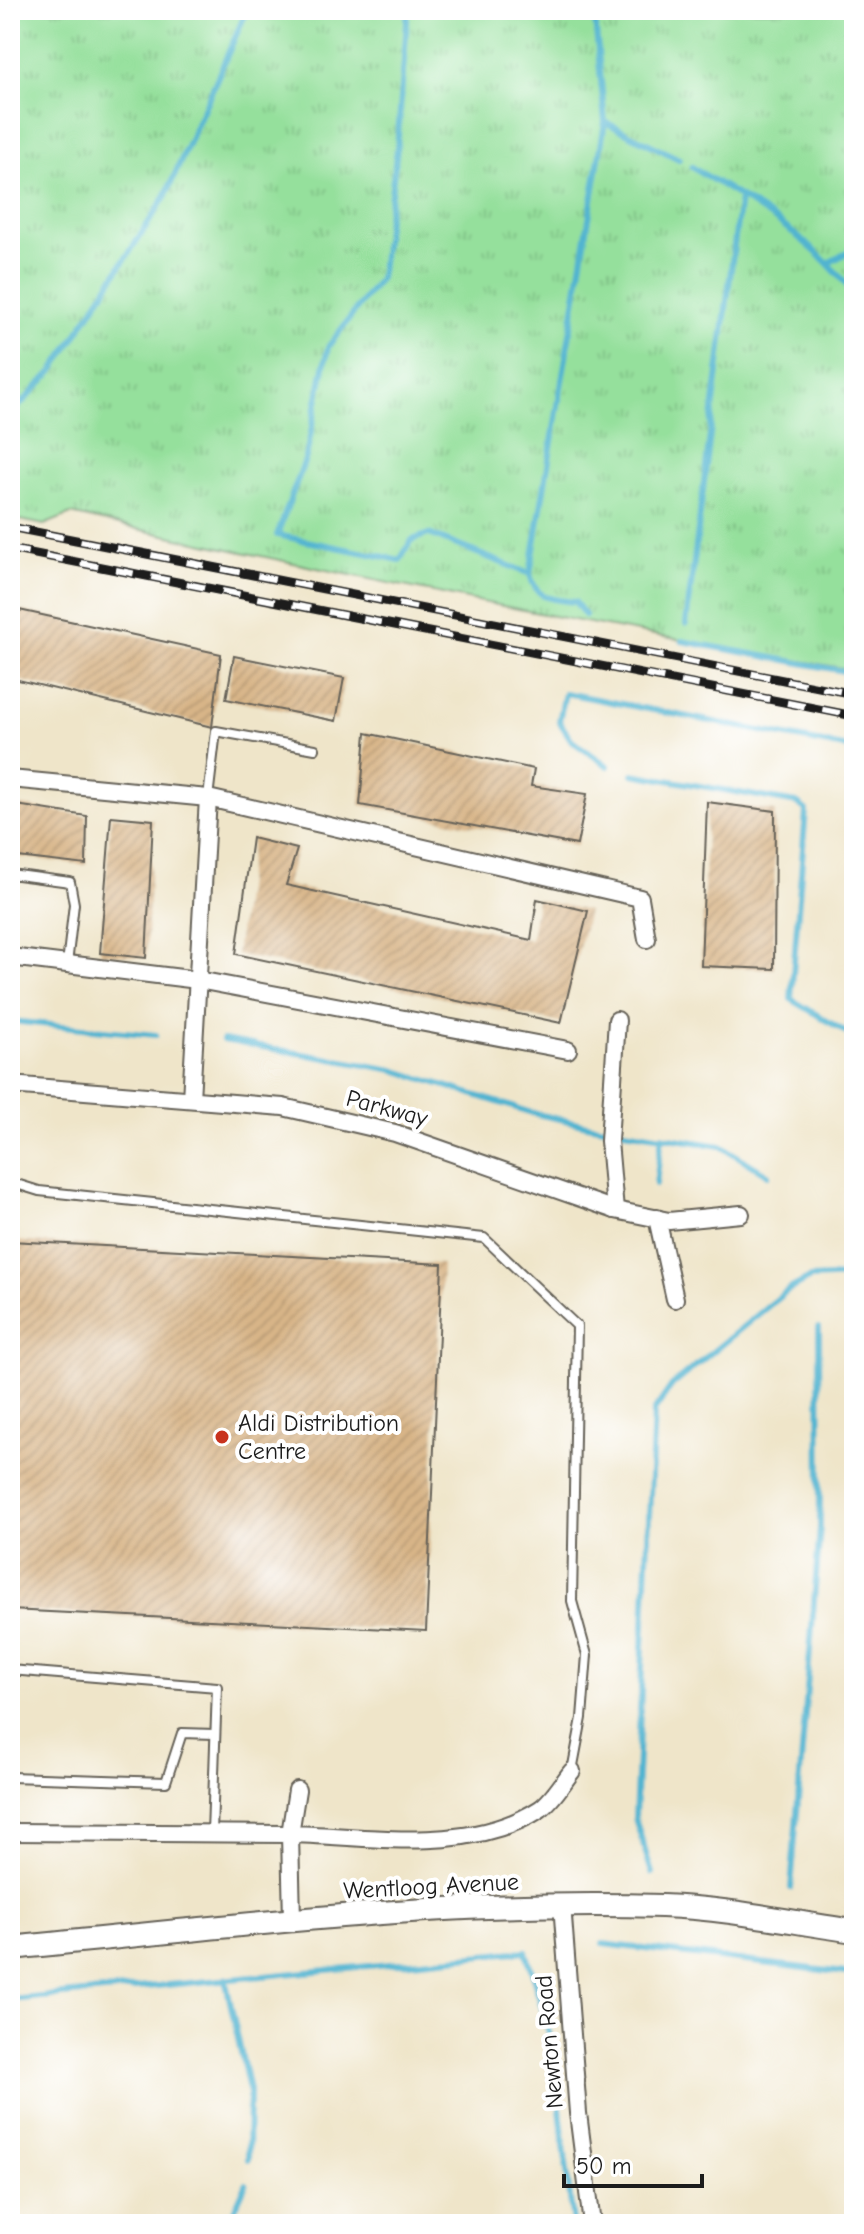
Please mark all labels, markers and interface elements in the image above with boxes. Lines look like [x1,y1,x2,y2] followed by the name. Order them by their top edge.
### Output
[343,1084,431,1132] street label: Parkway
[238,1409,399,1465] place label: Aldi Distribution Centre
[213,1428,231,1446] marker: Aldi Distribution Centre
[342,1867,520,1905] street label: Wentloog Avenue
[529,1974,569,2110] street label: Newton Road
[564,2138,702,2188] scale bar
[576,2152,632,2180] text: 50 m

